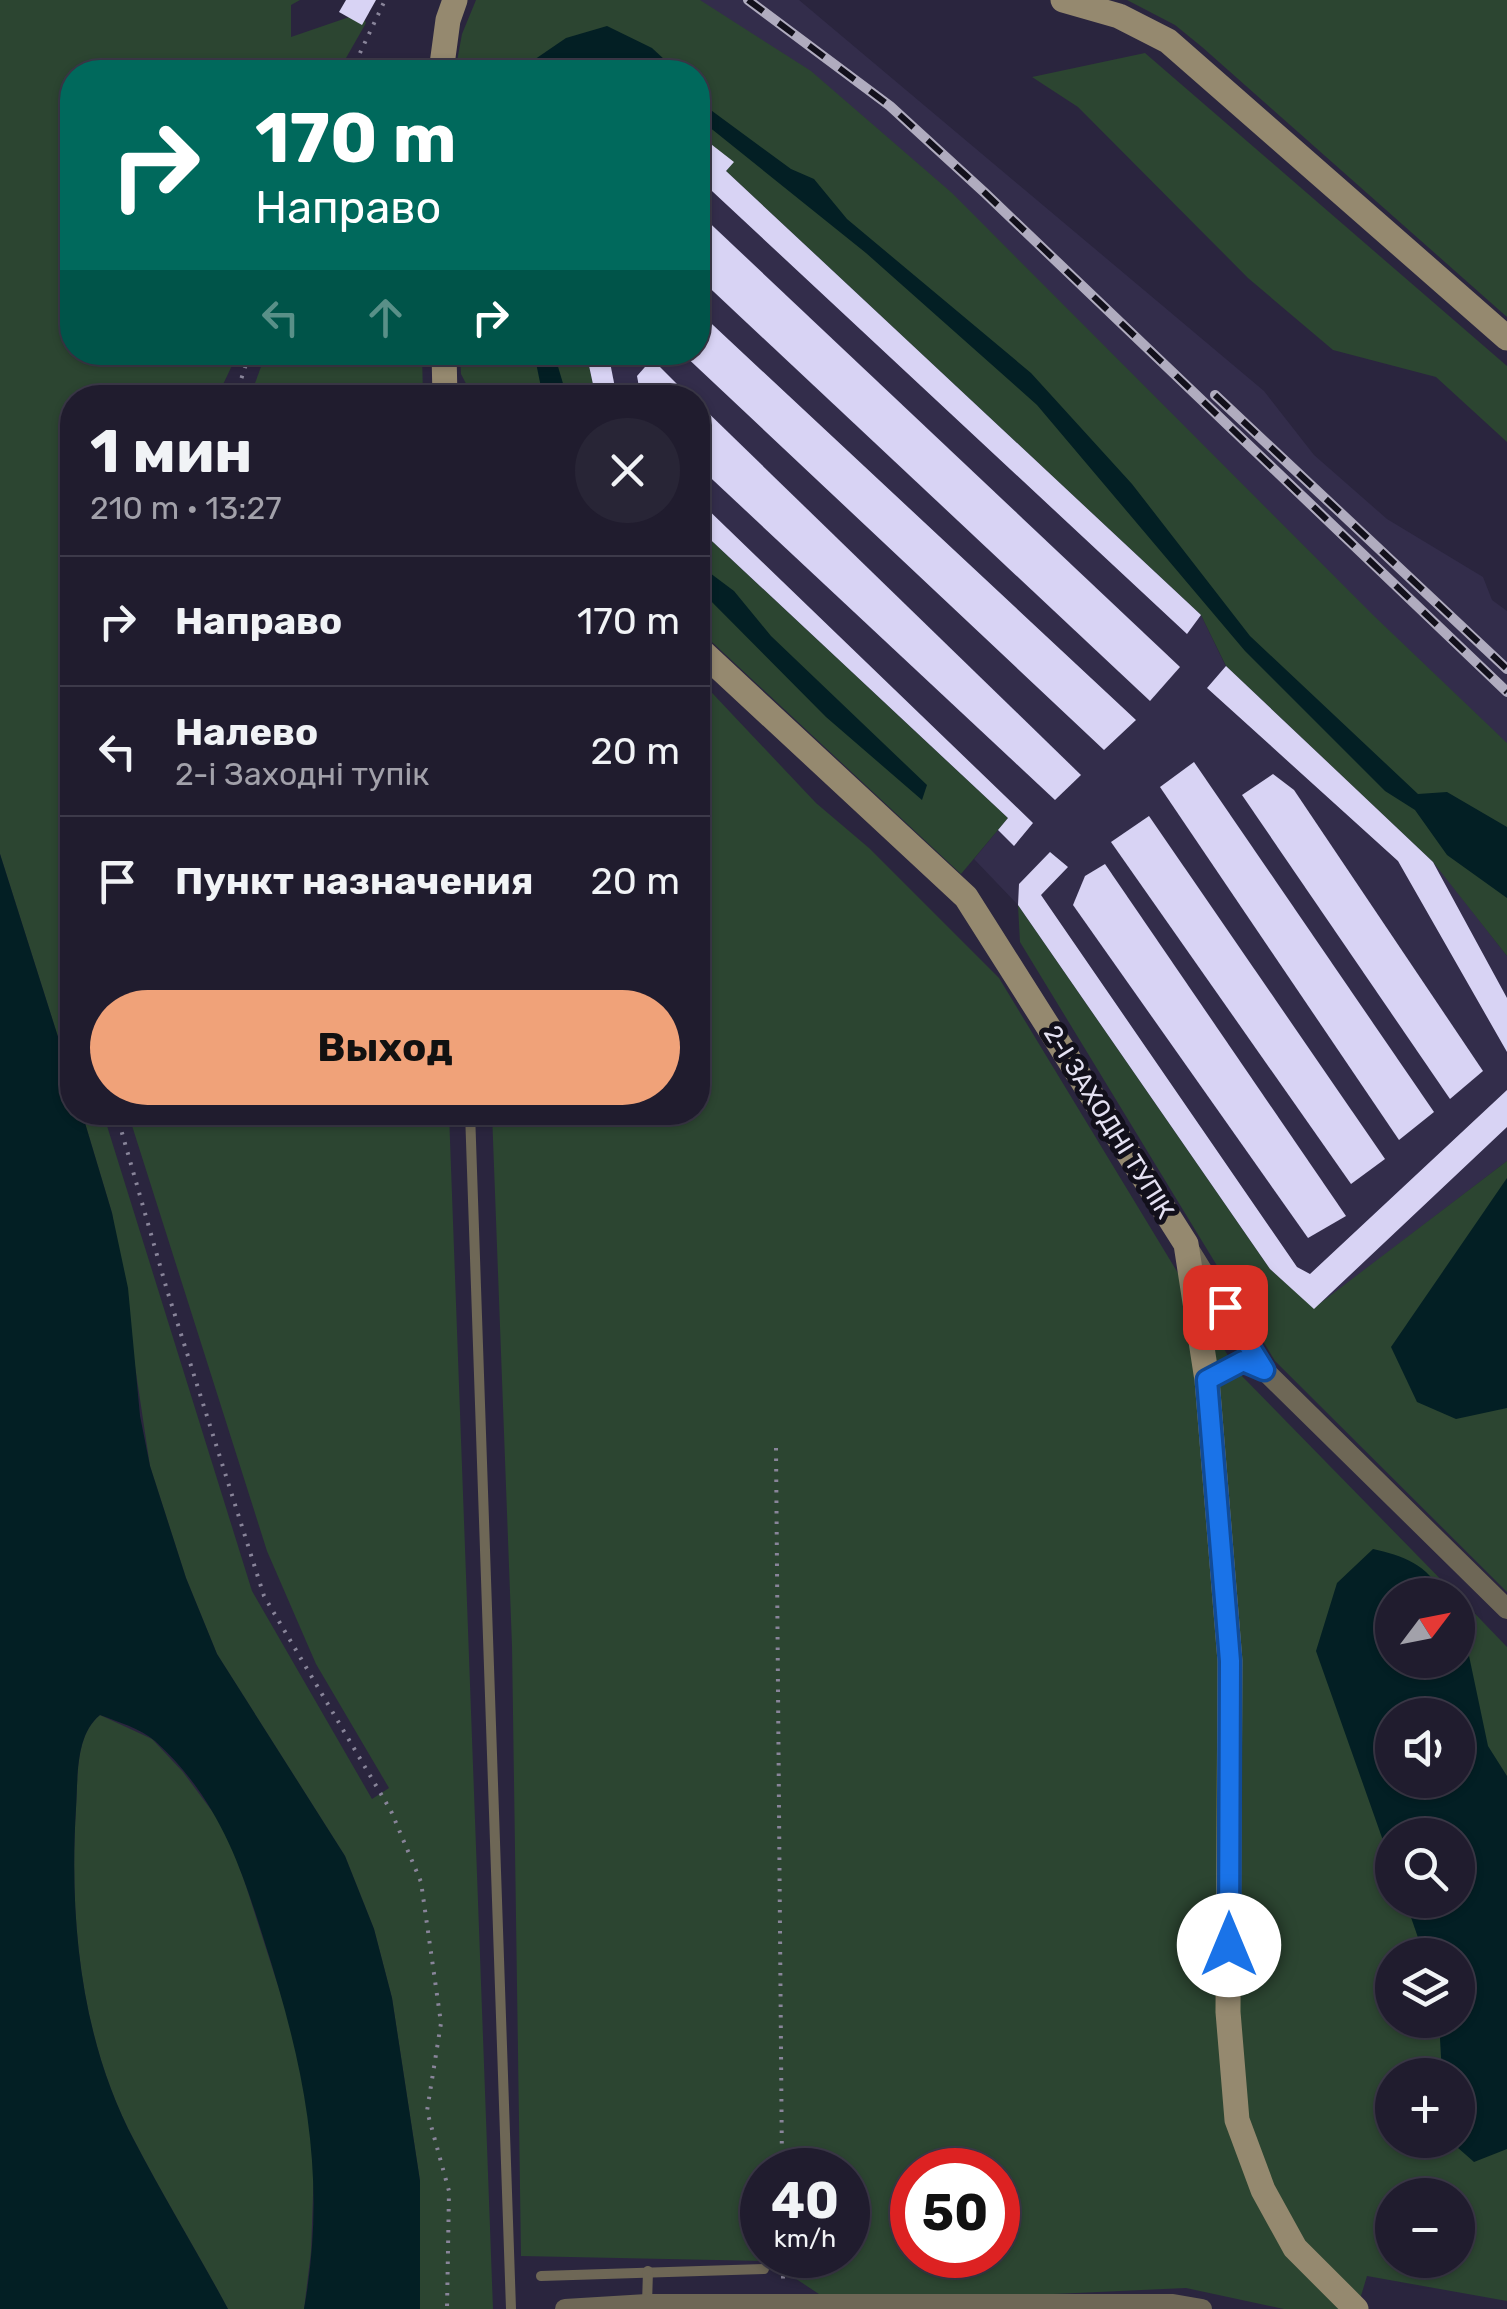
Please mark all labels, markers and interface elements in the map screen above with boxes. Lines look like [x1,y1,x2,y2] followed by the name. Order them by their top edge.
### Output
[255,97,457,180] text: 170 m
[90,100,220,230] icon: right
[255,181,441,234] text: Направо
[253,290,308,345] icon: left
[358,290,413,345] icon: ahead
[463,290,518,345] icon: right
[90,416,253,487] text: 1 мин
[575,418,680,523] button: close
[90,489,282,527] text: 210 m · 13:27
[90,594,145,649] icon: right
[175,598,342,644] text: Направо
[577,598,680,644] text: 170 m
[175,709,318,755] text: Налево
[90,724,145,779] icon: left
[590,728,680,774] text: 20 m
[175,755,429,793] text: 2-і Заходні тупік
[90,854,145,909] icon: arrive
[175,858,534,904] text: Пункт назначения
[590,858,680,904] text: 20 m
[90,990,680,1105] button: Выход
[1038,1020,1180,1224] street label: 2-І ЗАХОДНІ ТУПІК
[1183,1265,1268,1350] pin
[1198,1280,1253,1335] icon: arrive
[1375,1578,1475,1678] north arrow
[1375,1578,1475,2278] map controls
[1375,1698,1475,1798] button: sound
[1375,1818,1475,1918] button: search
[1177,1893,1281,1997] position arrow
[1375,1938,1475,2038] button: layers
[1375,2058,1475,2158] button: +
[890,2148,1020,2278] speed limit sign: 50
[771,2171,839,2231] text: 40
[1375,2178,1475,2278] button: −
[774,2224,836,2253] text: km/h

